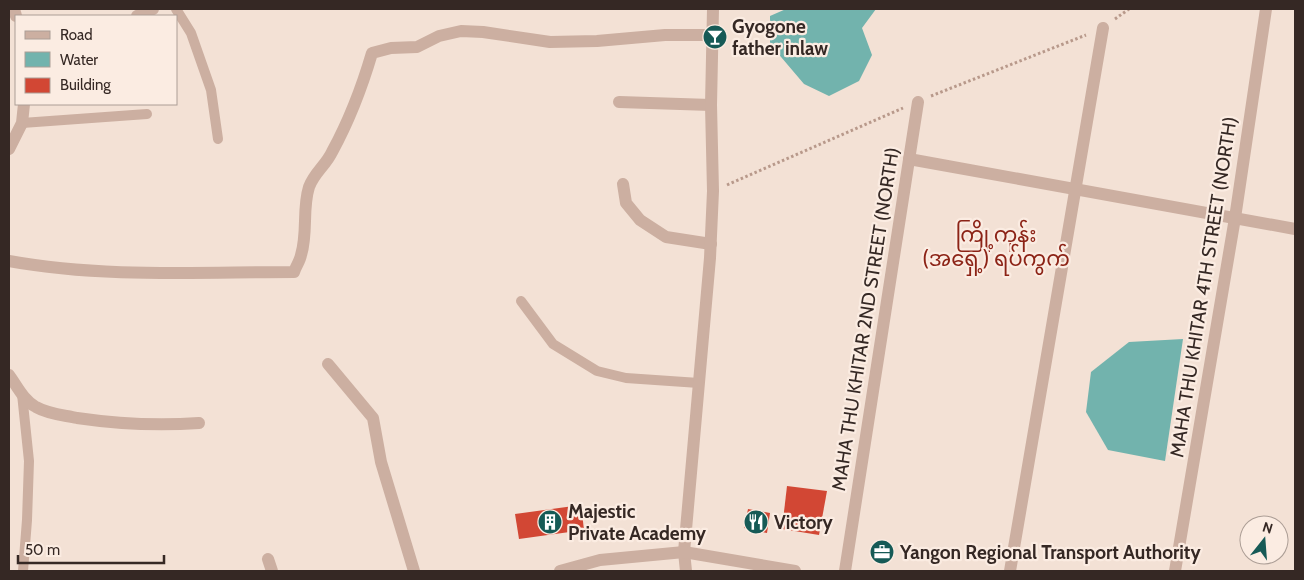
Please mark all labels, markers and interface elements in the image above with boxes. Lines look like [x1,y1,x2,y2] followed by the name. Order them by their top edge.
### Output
[15,15,178,105] legend
[732,15,828,60] place label: Gyogone father inlaw
[702,24,728,50] bar icon: Gyogone father inlaw
[60,26,93,44] text: Road
[60,51,98,69] text: Water
[60,76,111,94] text: Building
[1165,115,1242,459] street label: MAHA THU KHITAR 4TH STREET (NORTH)
[827,146,904,492] street label: MAHA THU KHITAR 2ND STREET (NORTH)
[922,219,1070,276] district label: ကြို့ကုန်း (အရှေ့) ရပ်ကွက်
[568,500,707,545] place label: Majestic Private Academy
[537,509,563,535] building icon: Majestic Private Academy
[743,509,769,535] restaurant icon: Victory
[774,511,834,534] place label: Victory
[1239,515,1289,565] north arrow
[1260,518,1275,538] text: N
[18,532,164,564] scale bar
[869,539,895,565] office icon: Yangon Regional Transport Authority
[25,541,60,559] text: 50 m
[899,541,1201,564] place label: Yangon Regional Transport Authority

